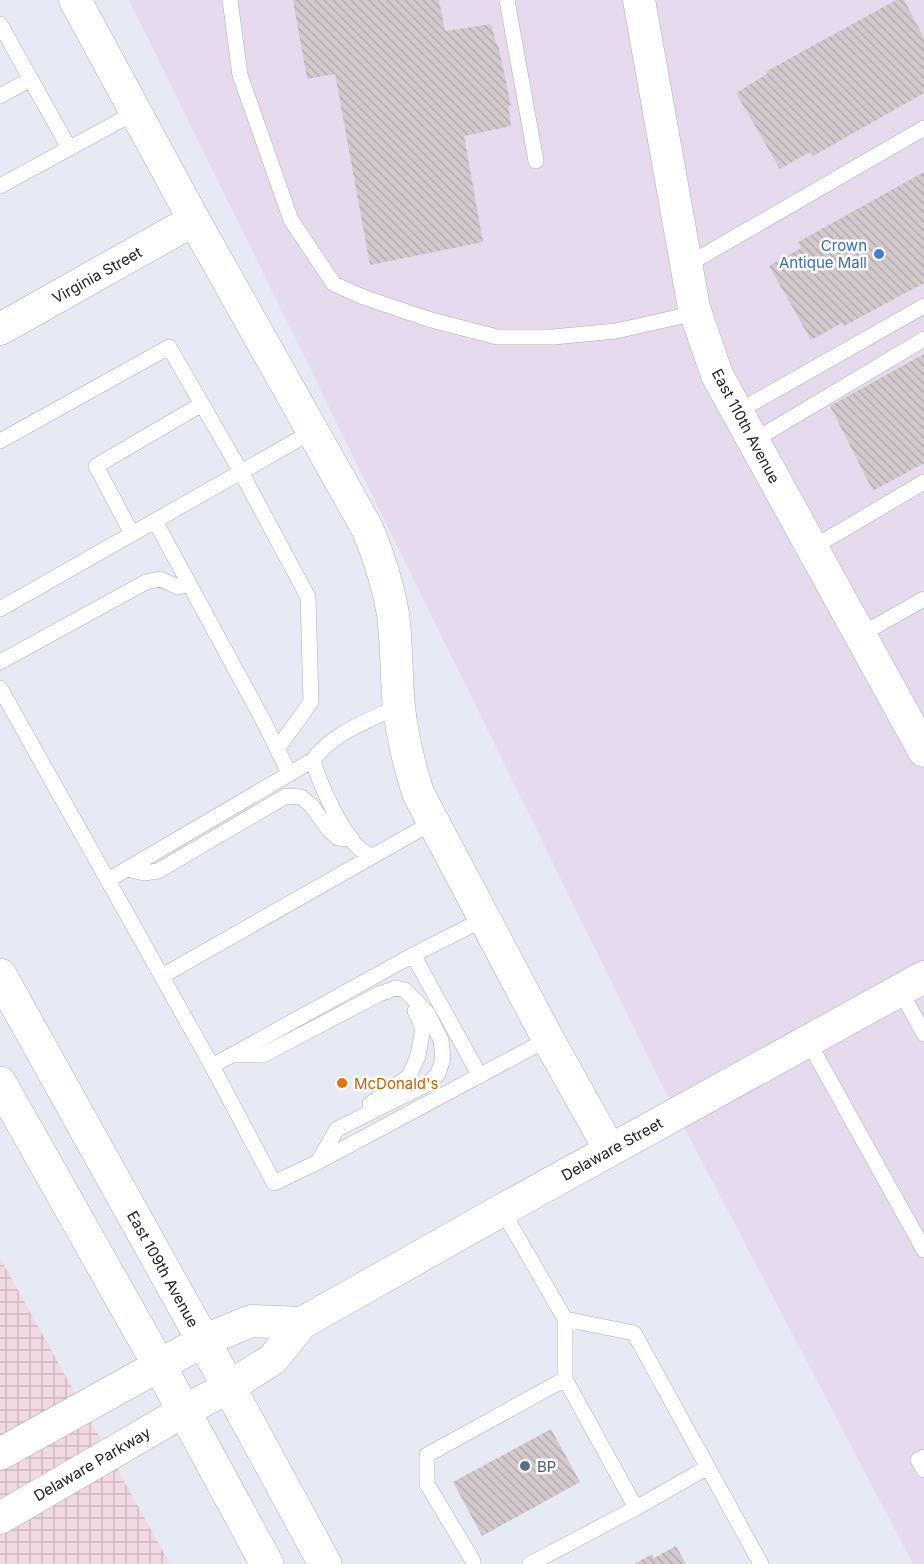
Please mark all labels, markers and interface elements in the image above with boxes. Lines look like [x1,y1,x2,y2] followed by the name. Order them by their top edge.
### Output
[779,236,867,272] place label: Crown Antique Mall
[49,242,145,307] street label: Virginia Street
[872,247,886,261] marker: Crown Antique Mall
[708,365,784,487] street label: East 110th Avenue
[354,1074,439,1093] place label: McDonald's
[335,1076,349,1090] marker: McDonald's
[558,1113,666,1185] street label: Delaware Street
[123,1207,203,1331] street label: East 109th Avenue
[30,1423,154,1505] street label: Delaware Parkway
[537,1457,556,1476] place label: BP
[518,1459,532,1473] marker: BP

